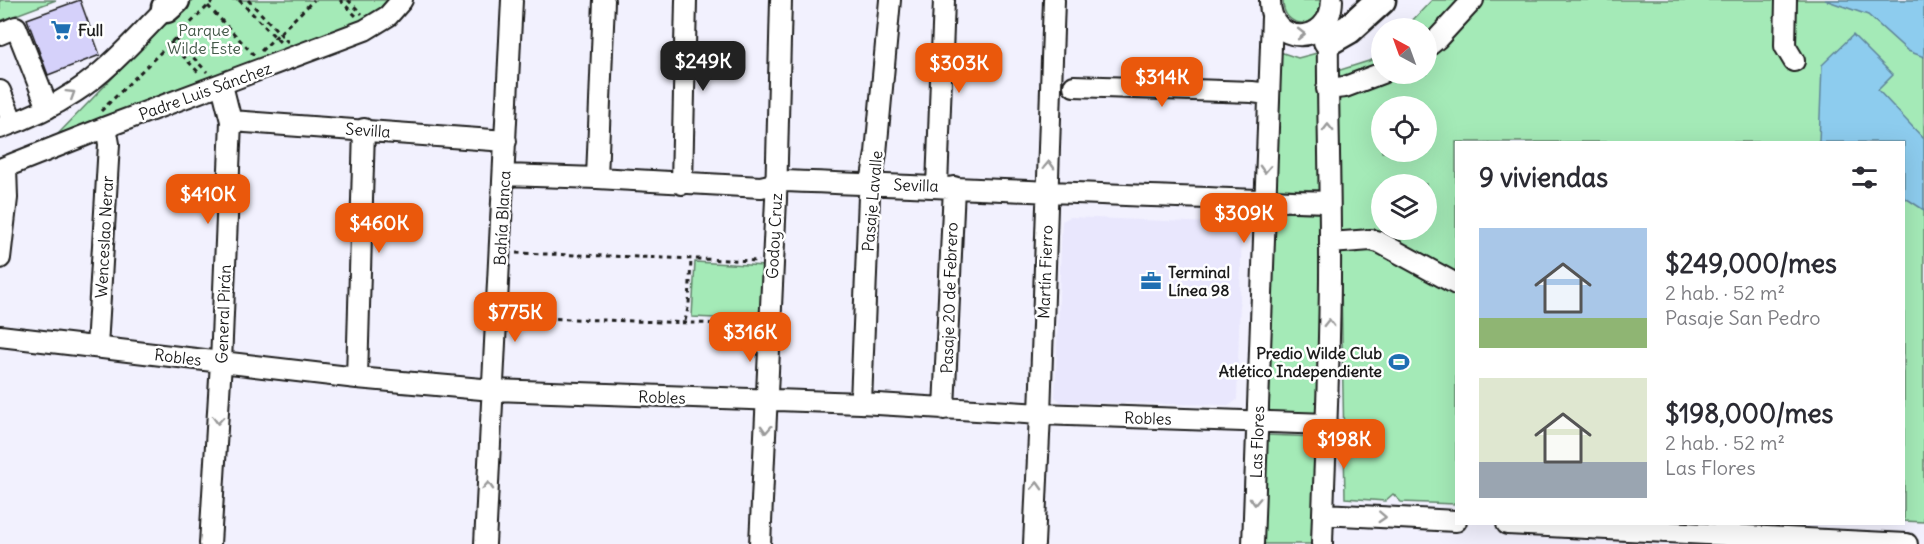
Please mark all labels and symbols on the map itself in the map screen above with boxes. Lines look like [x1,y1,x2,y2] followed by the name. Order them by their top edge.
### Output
[49,18,73,42] supermarket icon: Full
[1371,18,1437,84] north arrow
[78,20,103,40] place label: Full
[167,20,241,58] park label: Parque Wilde Este
[1296,28,1305,40] one-way arrow
[661,41,745,92] pin: $249K
[917,43,1001,94] pin: $303K
[1120,57,1204,108] pin: $314K
[136,58,274,124] street label: Padre Luis Sánchez
[65,89,75,101] one-way arrow
[345,118,391,142] street label: Sevilla
[1322,124,1334,133] one-way arrow
[858,150,886,252] street label: Pasaje Lavalle
[1043,160,1055,169] one-way arrow
[1259,165,1272,174] one-way arrow
[490,170,514,266] street label: Bahía Blanca
[166,174,250,225] pin: $410K
[893,174,939,196] street label: Sevilla
[91,175,117,299] street label: Wenceslao Nerar
[762,192,786,279] street label: Godoy Cruz
[1202,193,1286,244] pin: $309K
[337,203,421,254] pin: $460K
[936,222,962,374] street label: Pasaje 20 de Febrero
[1033,225,1057,319] street label: Martín Fierro
[1168,262,1230,300] place label: Terminal Línea 98
[211,264,235,364] street label: General Pirán
[1139,269,1163,293] office icon: Terminal Línea 98
[473,292,557,343] pin: $775K
[708,312,792,363] pin: $316K
[1323,319,1335,328] one-way arrow
[1219,343,1382,382] place label: Predio Wilde Club Atlético Independiente
[153,344,203,370] street label: Robles
[1387,350,1411,374] sports icon: Predio Wilde Club Atlético Independiente
[638,386,686,408] street label: Robles
[1246,405,1268,479] street label: Las Flores
[1124,407,1172,429] street label: Robles
[211,416,224,425] one-way arrow
[1302,419,1386,470] pin: $198K
[760,425,773,434] one-way arrow
[481,481,494,490] one-way arrow
[1030,481,1043,490] one-way arrow
[1249,496,1262,505] one-way arrow
[1377,511,1386,524] one-way arrow

